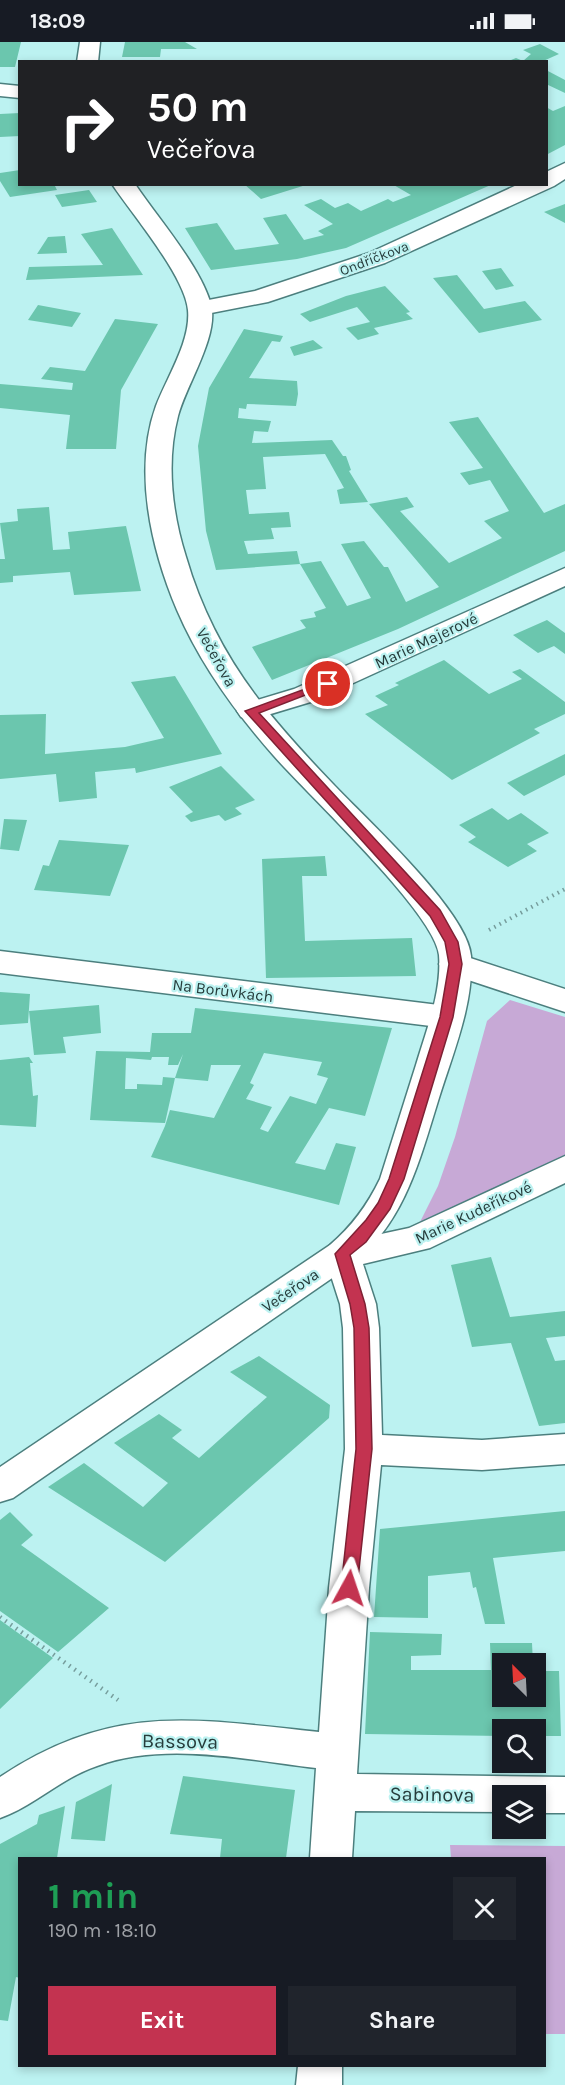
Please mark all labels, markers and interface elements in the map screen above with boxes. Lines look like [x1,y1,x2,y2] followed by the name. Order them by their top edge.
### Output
[30,8,85,34] text: 18:09
[147,82,249,132] text: 50 m
[48,84,126,162] icon: right
[147,133,256,165] text: Večeřova
[337,238,411,279] street label: Ondříčkova
[372,608,481,673] street label: Marie Majerové
[193,624,241,690] street label: Večeřova
[302,658,353,709] pin
[311,667,344,700] icon: arrive
[171,975,274,1006] street label: Na Borůvkách
[412,1177,535,1248] street label: Marie Kudeříkové
[258,1264,322,1316] street label: Večeřova
[317,1556,381,1620] position arrow
[492,1653,546,1707] north arrow
[492,1653,546,1839] map controls
[492,1719,546,1773] button: search
[142,1729,218,1754] street label: Bassova
[389,1782,475,1807] street label: Sabinova
[492,1785,546,1839] button: layers
[48,1875,138,1917] text: 1 min
[453,1877,516,1940] button: close
[48,1919,157,1942] text: 190 m · 18:10
[48,1986,276,2055] button: Exit
[288,1986,516,2055] button: Share

